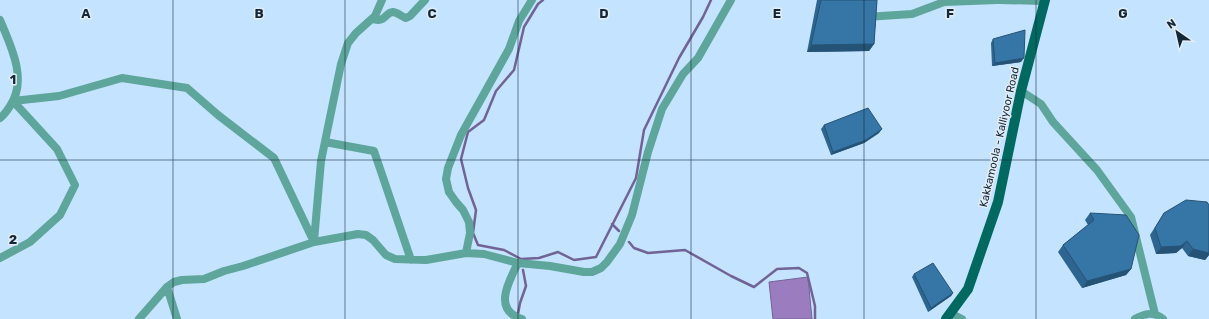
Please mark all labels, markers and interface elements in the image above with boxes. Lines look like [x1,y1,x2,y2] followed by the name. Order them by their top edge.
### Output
[81,6,91,21] text: A
[254,6,264,21] text: B
[427,6,437,21] text: C
[599,6,609,21] text: D
[773,6,781,21] text: E
[946,6,954,21] text: F
[1118,6,1128,21] text: G
[1157,12,1197,52] north arrow
[1165,16,1179,32] text: N
[977,66,1022,209] street label: Kakkamoola - Kalliyoor Road
[10,72,16,87] text: 1
[9,232,17,247] text: 2

